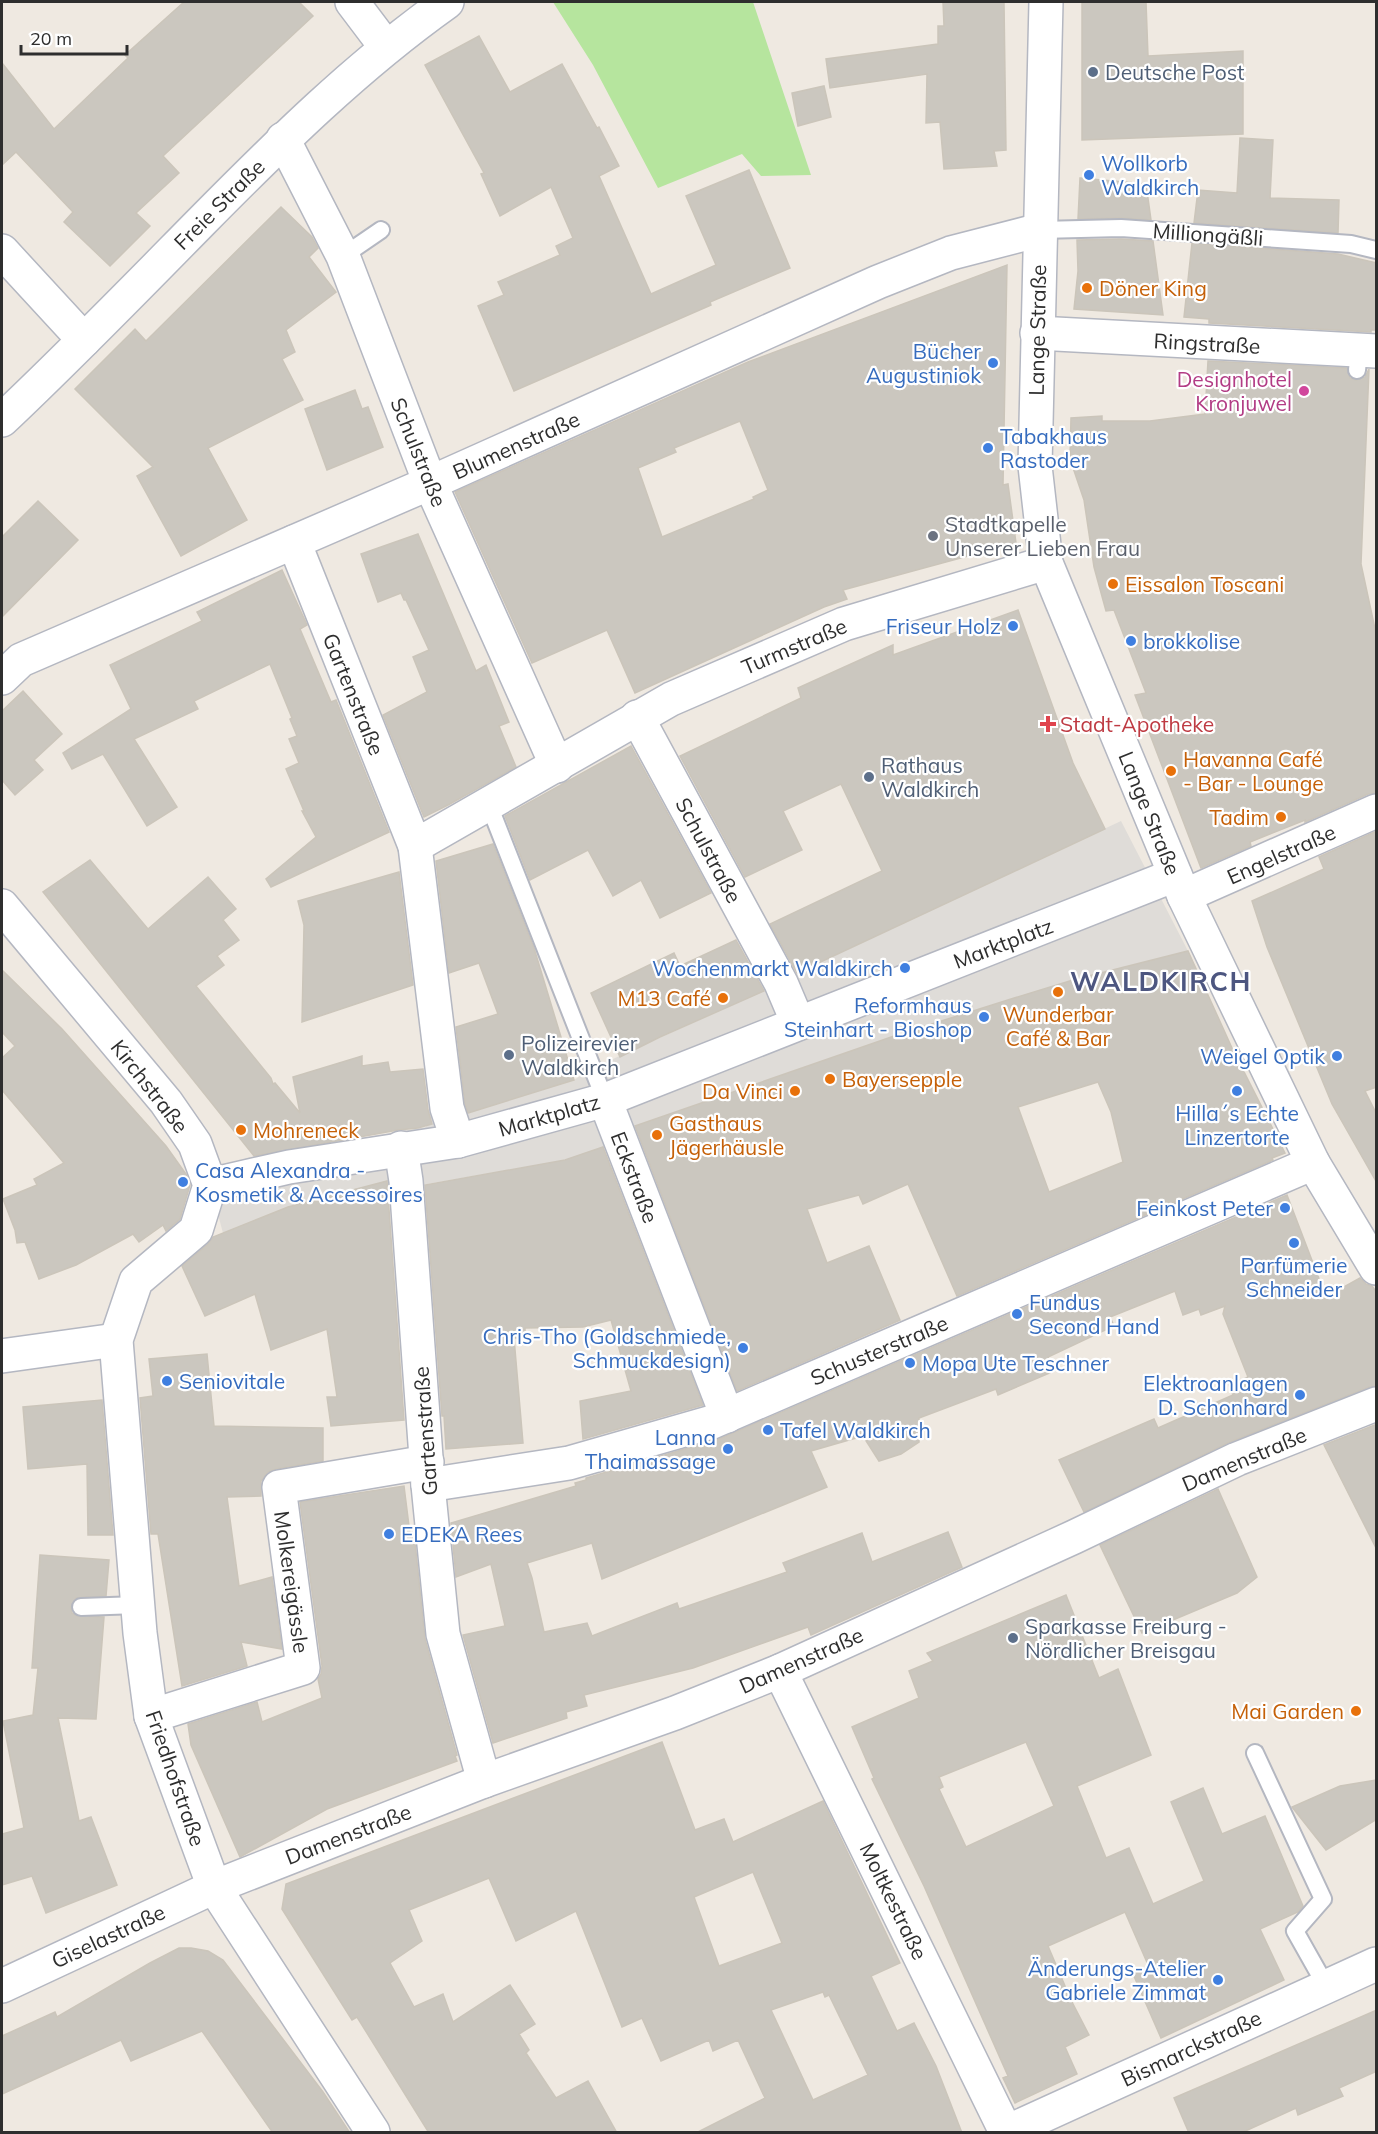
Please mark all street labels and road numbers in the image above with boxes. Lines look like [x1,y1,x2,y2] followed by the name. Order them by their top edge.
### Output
[168,153,270,255] street label: Freie Straße
[1152,217,1264,251] street label: Milliongäßli
[1023,264,1051,396] street label: Lange Straße
[1153,327,1261,359] street label: Ringstraße
[385,394,453,510] street label: Schulstraße
[449,405,583,485] street label: Blumenstraße
[737,612,851,680] street label: Turmstraße
[318,629,390,759] street label: Gartenstraße
[1113,747,1187,879] street label: Lange Straße
[670,793,748,907] street label: Schulstraße
[1223,818,1339,890] street label: Engelstraße
[950,912,1056,974] street label: Marktplatz
[106,1034,194,1138] street label: Kirchstraße
[495,1088,603,1142] street label: Marktplatz
[606,1128,664,1226] street label: Eckstraße
[806,1309,952,1391] street label: Schusterstraße
[408,1365,442,1497] street label: Gartenstraße
[1178,1421,1310,1497] street label: Damenstraße
[269,1509,315,1655] street label: Molkereigässle
[735,1621,867,1699] street label: Damenstraße
[141,1707,211,1849] street label: Friedhofstraße
[281,1798,415,1870] street label: Damenstraße
[855,1838,933,1964] street label: Moltkestraße
[47,1898,169,1974] street label: Giselastraße
[1117,2004,1265,2092] street label: Bismarckstraße

